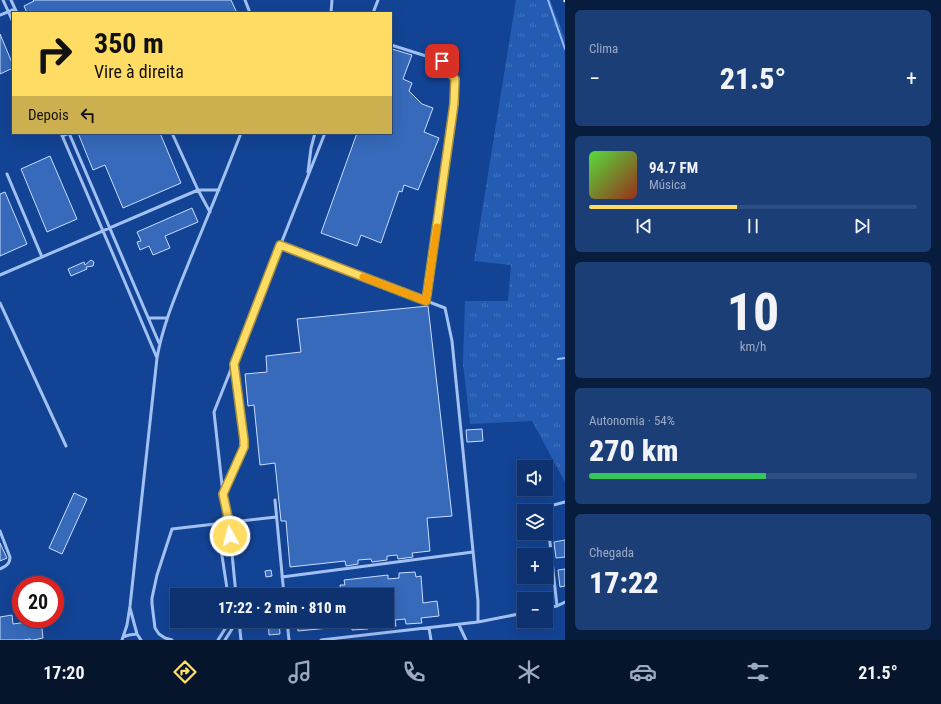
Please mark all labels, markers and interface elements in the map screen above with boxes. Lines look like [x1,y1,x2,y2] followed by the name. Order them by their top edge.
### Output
[94,27,164,60] text: 350 m
[28,28,80,80] icon: right
[589,41,618,56] text: Clima
[425,44,459,78] pin
[431,50,453,72] icon: arrive
[94,61,184,82] text: Vire à direita
[720,61,786,96] text: 21.5°
[589,66,600,91] text: −
[906,66,917,91] text: +
[77,104,99,126] icon: left
[28,106,69,124] text: Depois
[649,159,698,177] text: 94.7 FM
[649,177,686,192] text: Música
[633,215,655,237] icon: previous
[742,215,764,237] icon: pause
[851,215,873,237] icon: next
[727,282,779,343] text: 10
[740,339,766,354] text: km/h
[589,413,675,428] text: Autonomia · 54%
[589,433,678,468] text: 270 km
[517,460,553,628] map controls
[517,460,553,496] button: sound
[517,504,553,540] button: layers
[209,515,251,557] position arrow
[589,545,634,560] text: Chegada
[517,548,553,584] button: +
[589,565,658,600] text: 17:22
[12,576,64,628] speed limit sign: 20
[517,592,553,628] button: −
[218,599,346,617] text: 17:22 · 2 min · 810 m
[171,658,199,686] icon: directions
[286,658,314,686] icon: music
[400,658,428,686] icon: phone
[515,658,543,686] icon: climate
[629,658,657,686] icon: car
[744,658,772,686] icon: filters
[43,662,85,683] text: 17:20
[858,662,898,683] text: 21.5°

